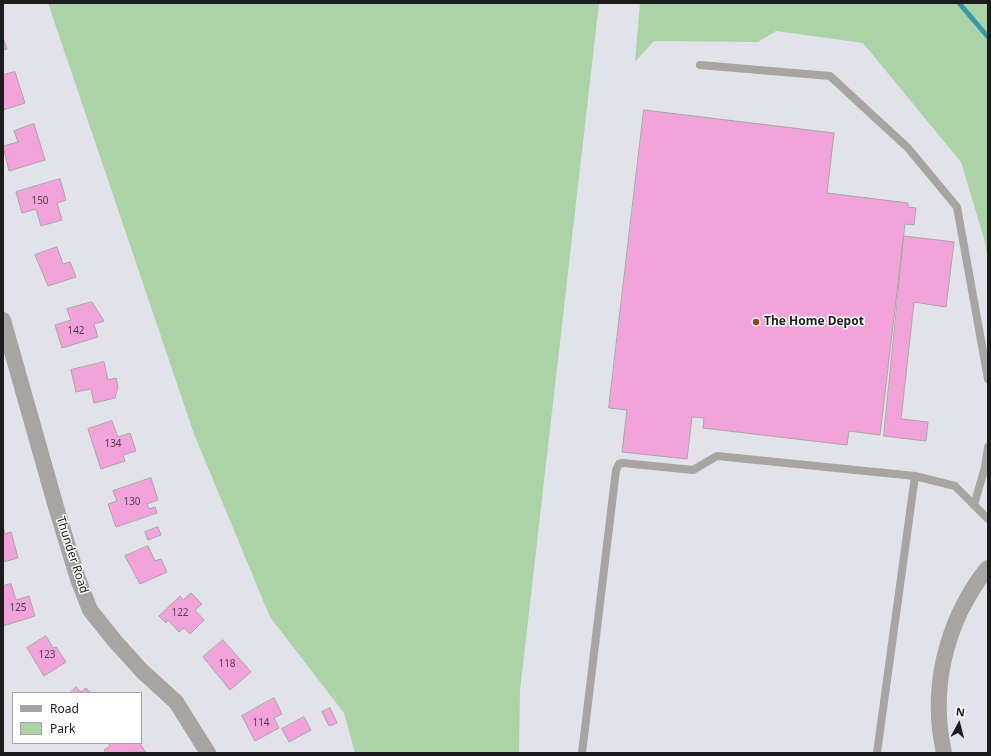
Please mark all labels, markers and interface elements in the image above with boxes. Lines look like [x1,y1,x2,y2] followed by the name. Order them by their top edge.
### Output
[31,195,49,207] house number: 150
[764,315,864,329] place label: The Home Depot
[751,317,761,327] marker: The Home Depot
[67,325,85,337] house number: 142
[104,438,122,450] house number: 134
[123,496,141,508] house number: 130
[53,515,91,595] street label: Thunder Road
[9,602,27,614] house number: 125
[171,607,189,619] house number: 122
[38,649,56,661] house number: 123
[218,658,236,670] house number: 118
[12,692,142,744] legend
[50,700,79,717] text: Road
[939,704,979,744] north arrow
[955,704,966,720] text: N
[252,717,270,729] house number: 114
[50,720,75,737] text: Park

